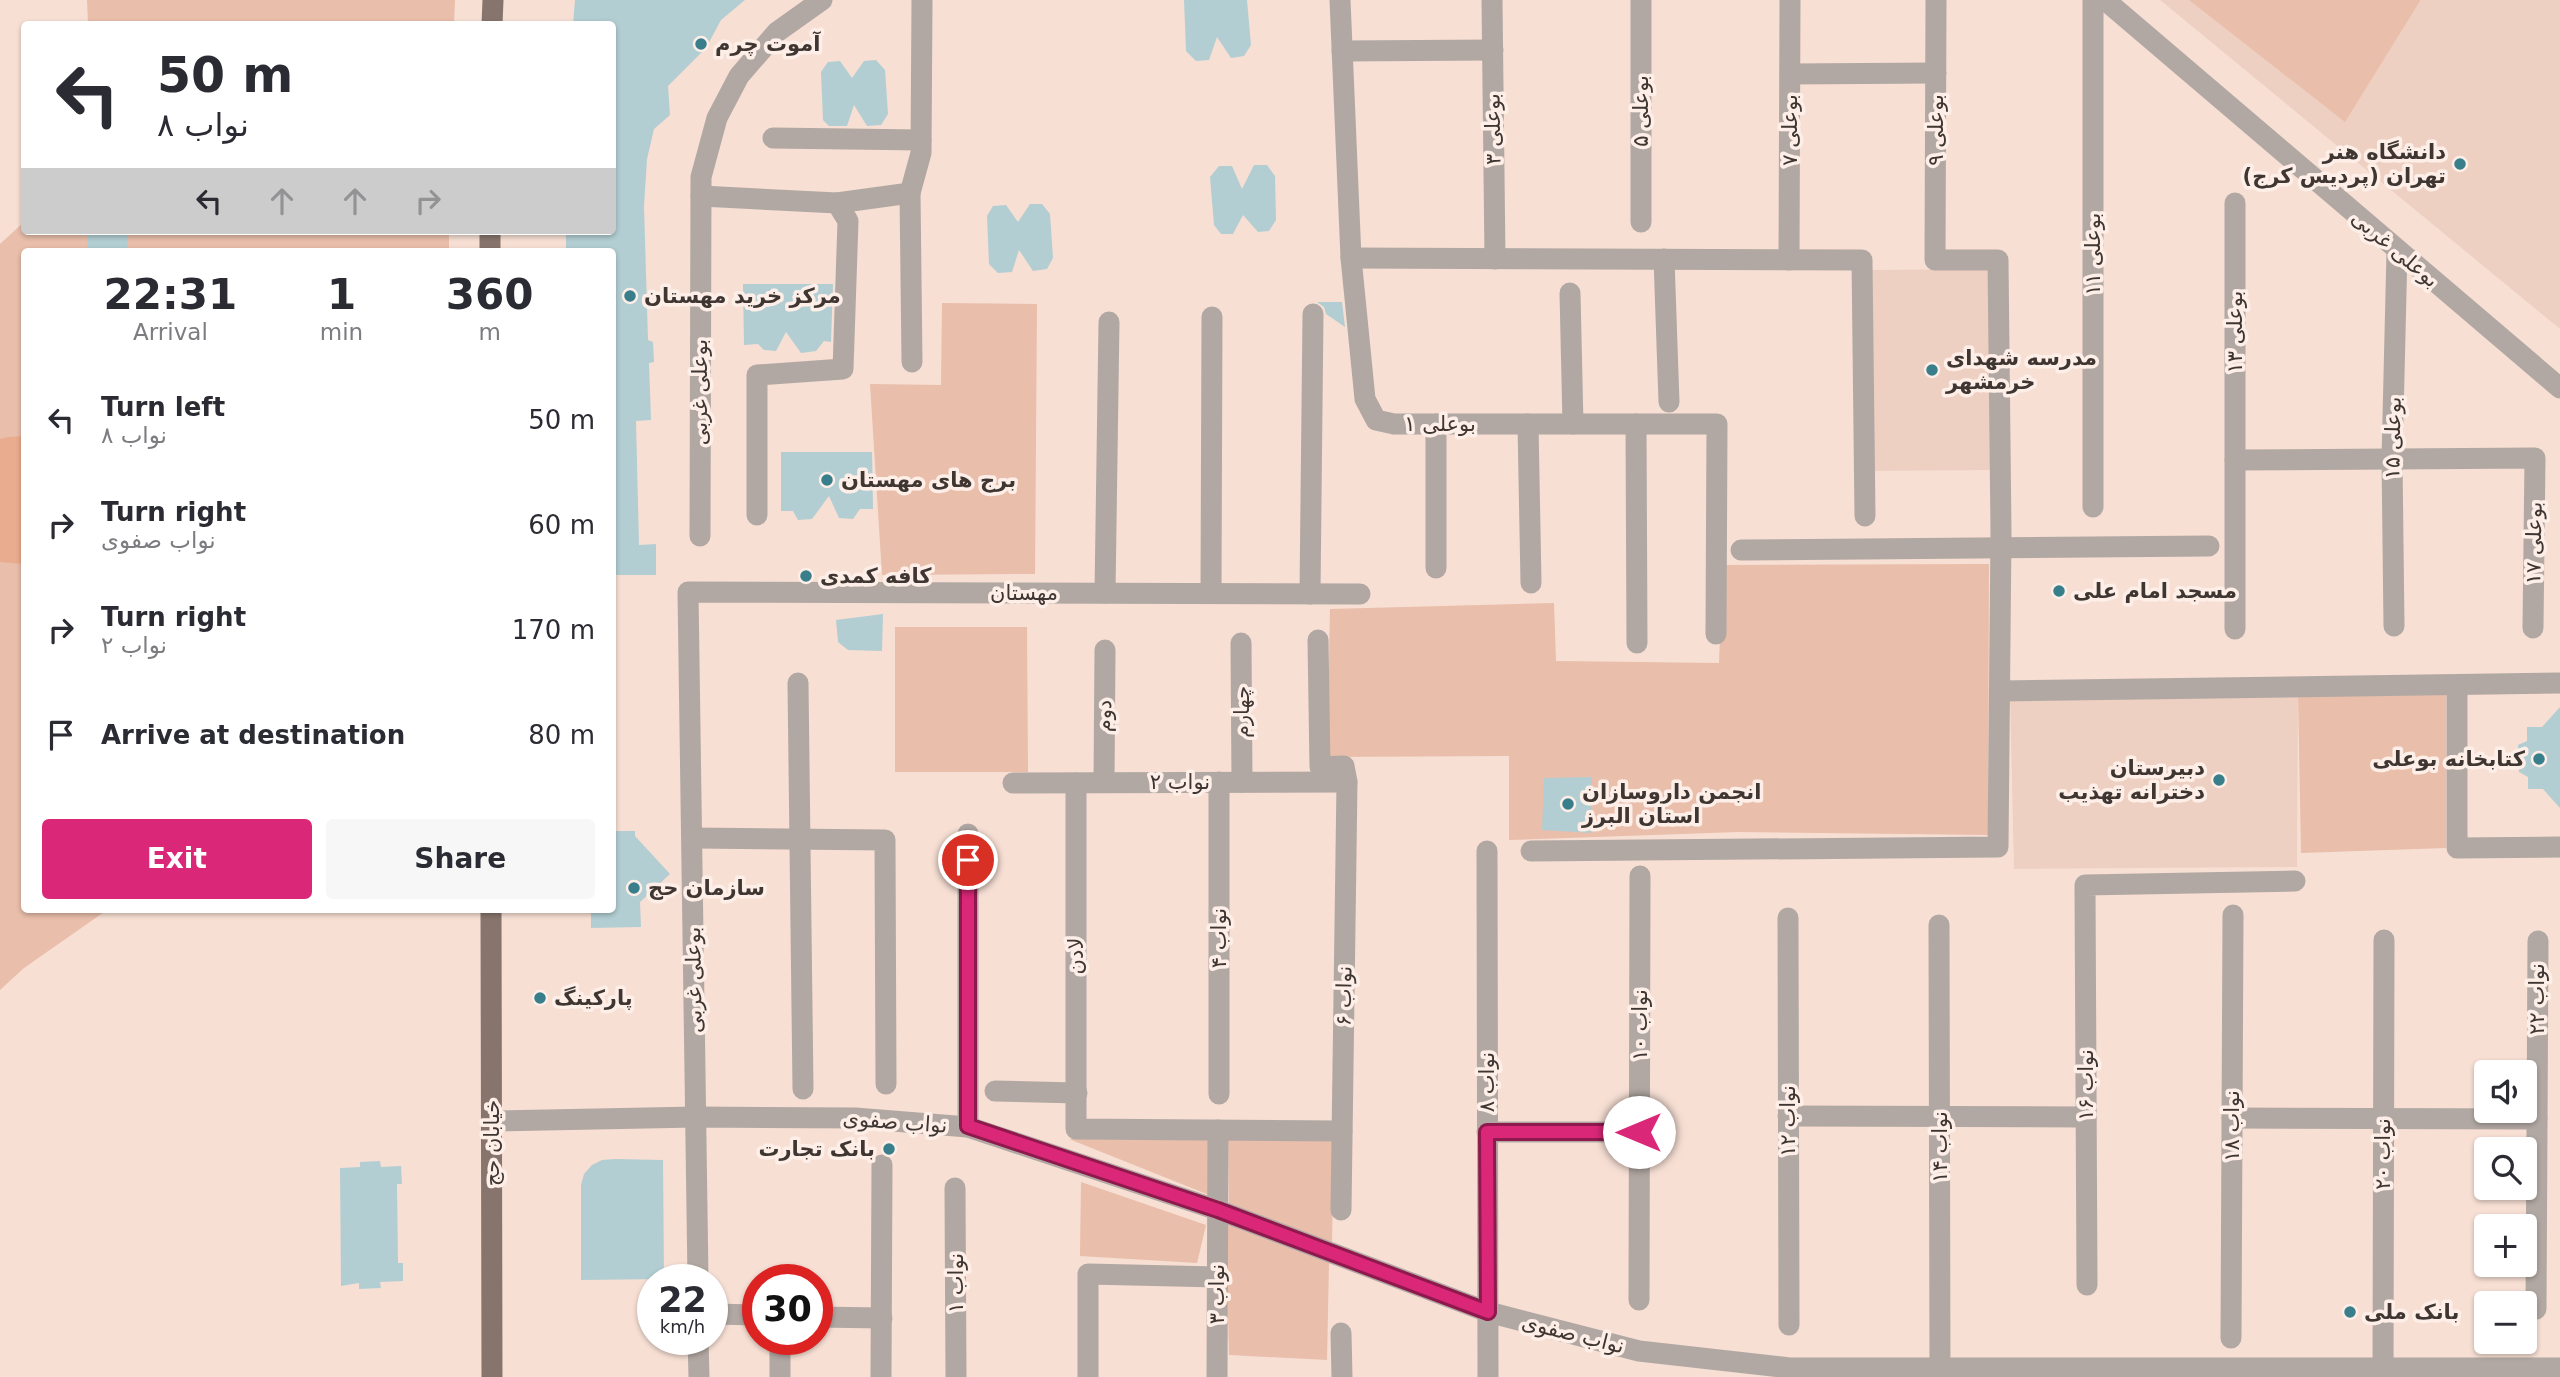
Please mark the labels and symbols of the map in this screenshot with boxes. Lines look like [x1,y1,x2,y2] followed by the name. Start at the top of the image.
[715,31,821,56] place label: آموت چرم
[693,36,709,52] marker: آموت چرم
[1629,75,1653,147] street label: بوعلی ۵
[1480,93,1506,165] street label: بوعلی ۳
[1778,94,1802,166] street label: بوعلی ۷
[1924,94,1948,166] street label: بوعلی ۹
[2243,139,2446,189] place label: دانشگاه هنر تهران (پردیس کرج)
[2452,156,2468,172] marker: دانشگاه هنر تهران (پردیس کرج)
[2347,206,2443,292] street label: بوعلی غربی
[2081,213,2105,295] street label: بوعلی ۱۱
[644,284,841,308] place label: مرکز خرید مهستان
[622,288,638,304] marker: مرکز خرید مهستان
[2223,291,2247,373] street label: بوعلی ۱۳
[688,339,712,445] street label: بوعلی غربی
[1945,346,2097,394] place label: مدرسه شهدای خرمشهر
[1924,362,1940,378] marker: مدرسه شهدای خرمشهر
[2380,396,2406,480] street label: بوعلی ۱۵
[1404,412,1476,436] street label: بوعلی ۱
[841,468,1016,493] place label: برج های مهستان
[819,472,835,488] marker: برج های مهستان
[2521,501,2547,585] street label: بوعلی ۱۷
[820,564,932,588] place label: کافه کمدی
[798,568,814,584] marker: کافه کمدی
[2073,579,2237,603] place label: مسجد امام علی
[990,581,1058,605] street label: مهستان
[2051,583,2067,599] marker: مسجد امام علی
[1230,686,1254,738] street label: چهارم
[1092,700,1116,732] street label: دوم
[2372,747,2526,771] place label: کتابخانه بوعلی
[2531,751,2547,767] marker: کتابخانه بوعلی
[2058,756,2205,804] place label: دبیرستان دخترانه تهذیب
[1150,770,1210,794] street label: نواب ۲
[2211,772,2227,788] marker: دبیرستان دخترانه تهذیب
[1581,780,1761,828] place label: انجمن داروسازان استان البرز
[1560,796,1576,812] marker: انجمن داروسازان استان البرز
[938,830,998,890] pin
[648,876,765,900] place label: سازمان حج
[626,880,642,896] marker: سازمان حج
[1207,908,1231,968] street label: نواب ۴
[681,927,707,1033] street label: بوعلی غربی
[1064,938,1088,974] street label: لادن
[2525,963,2549,1035] street label: نواب ۲۲
[1331,966,1357,1026] street label: نواب ۶
[554,985,633,1010] place label: پارکینگ
[1628,989,1652,1061] street label: نواب ۱۰
[532,990,548,1006] marker: پارکینگ
[2074,1049,2098,1121] street label: نواب ۱۶
[1475,1052,1499,1112] street label: نواب ۸
[1776,1085,1800,1157] street label: نواب ۱۲
[2220,1090,2244,1162] street label: نواب ۱۸
[1602,1095,1676,1169] position arrow
[480,1100,504,1186] street label: خیابان حج
[842,1106,948,1138] street label: نواب صفوی
[1928,1111,1952,1183] street label: نواب ۱۴
[2371,1118,2395,1190] street label: نواب ۲۰
[758,1137,875,1161] place label: بانک تجارت
[881,1141,897,1157] marker: بانک تجارت
[944,1253,968,1313] street label: نواب ۱
[742,1264,833,1355] speed limit sign: 30
[1205,1264,1229,1324] street label: نواب ۳
[2364,1300,2459,1324] place label: بانک ملی
[2342,1304,2358,1320] marker: بانک ملی
[1519,1310,1627,1358] street label: نواب صفوی

